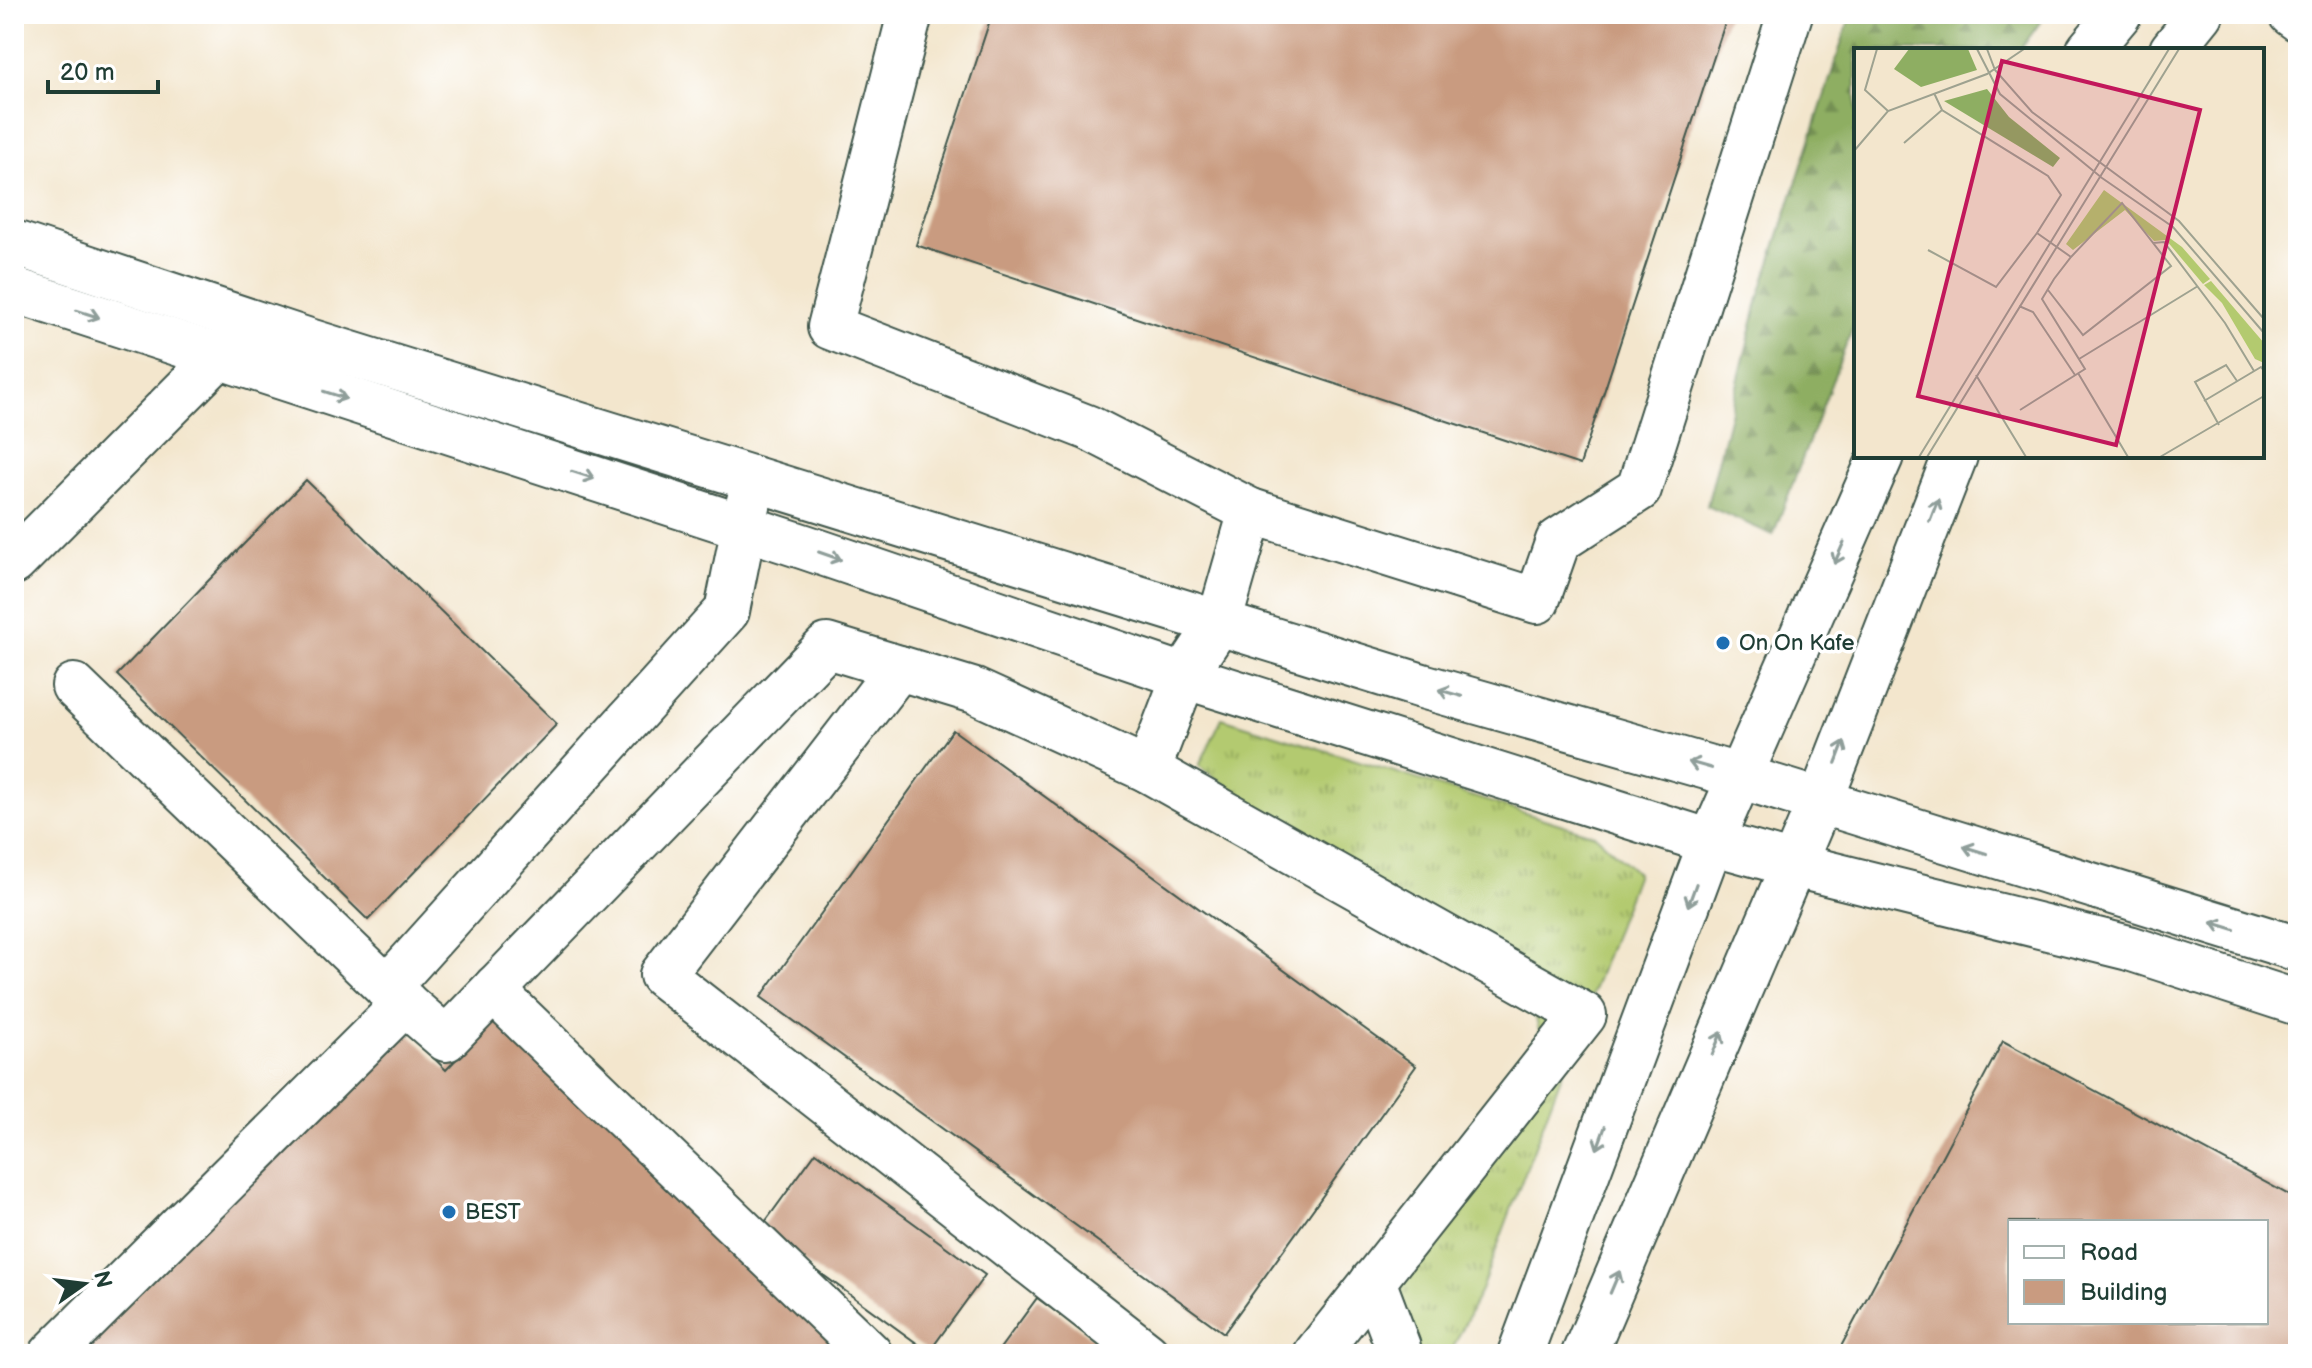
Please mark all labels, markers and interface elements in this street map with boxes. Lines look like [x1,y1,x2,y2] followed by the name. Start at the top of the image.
[48,44,158,94] scale bar
[1854,48,2264,458] inset map
[60,58,115,87] text: 20 m
[76,308,101,323] one-way arrow
[323,388,348,403] one-way arrow
[569,468,595,483] one-way arrow
[1928,498,1943,523] one-way arrow
[1831,541,1846,565] one-way arrow
[817,549,842,564] one-way arrow
[1739,630,1855,657] place label: On On Kafe
[1714,634,1732,652] marker: On On Kafe
[1437,685,1463,700] one-way arrow
[1834,740,1848,765] one-way arrow
[1687,757,1713,772] one-way arrow
[1963,842,1988,856] one-way arrow
[1684,882,1698,907] one-way arrow
[2211,918,2237,933] one-way arrow
[1711,1031,1726,1056] one-way arrow
[1593,1125,1607,1150] one-way arrow
[465,1199,521,1226] place label: BEST
[440,1203,458,1221] marker: BEST
[2008,1220,2268,1324] legend
[2080,1238,2138,1267] text: Road
[44,1244,124,1324] north arrow
[87,1268,117,1291] text: N
[1609,1270,1624,1295] one-way arrow
[2080,1278,2167,1307] text: Building

